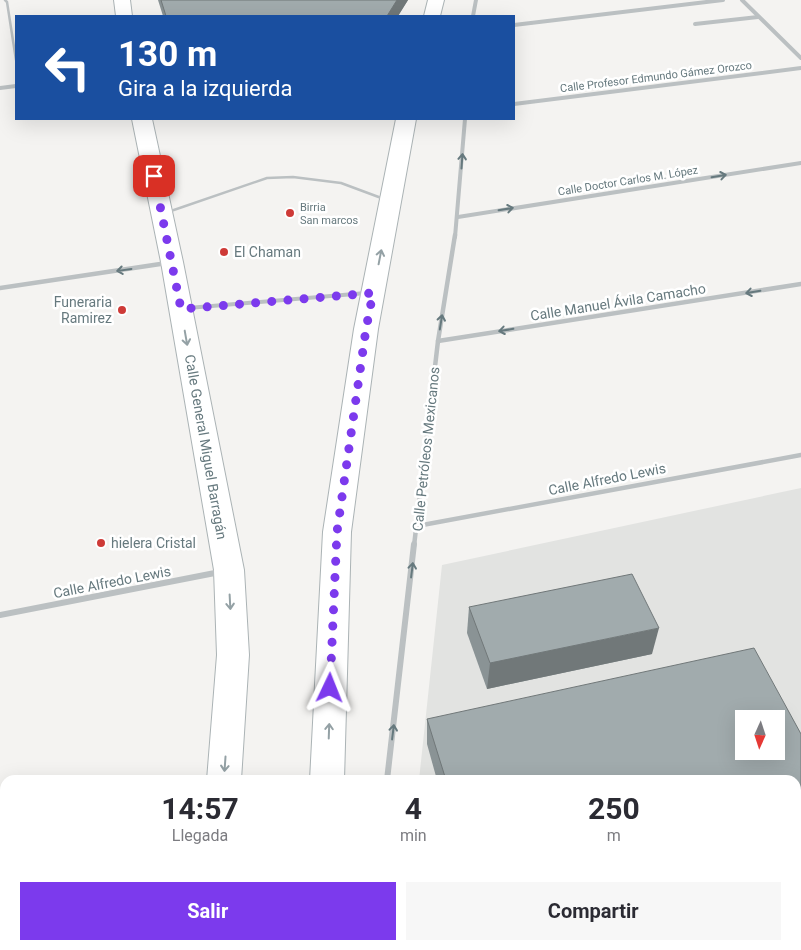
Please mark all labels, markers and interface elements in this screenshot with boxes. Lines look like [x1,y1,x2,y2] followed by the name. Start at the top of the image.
[118,34,217,75] text: 130 m
[35,35,100,100] icon: left
[559,59,753,95] street label: Calle Profesor Edmundo Gámez Orozco
[118,76,292,101] text: Gira a la izquierda
[457,153,466,169] one-way arrow
[133,155,175,197] pin
[140,162,168,190] icon: arrive
[557,163,699,198] street label: Calle Doctor Carlos M. López
[710,171,726,181] one-way arrow
[300,201,359,227] place label: Birria San marcos
[498,204,514,214] one-way arrow
[284,207,296,219] marker: Birria San marcos
[234,244,301,260] place label: El Chaman
[218,246,230,258] marker: El Chaman
[376,250,385,266] one-way arrow
[117,265,133,275] one-way arrow
[529,279,707,324] street label: Calle Manuel Ávila Camacho
[745,287,761,297] one-way arrow
[54,294,112,326] place label: Funeraria Ramirez
[116,304,128,316] marker: Funeraria Ramirez
[437,314,447,330] one-way arrow
[498,326,514,336] one-way arrow
[182,330,192,346] one-way arrow
[182,353,230,541] street label: Calle General Miguel Barragán
[409,366,443,532] street label: Calle Petróleos Mexicanos
[547,460,667,498] street label: Calle Alfredo Lewis
[111,535,196,551] place label: hielera Cristal
[95,537,107,549] marker: hielera Cristal
[52,563,172,601] street label: Calle Alfredo Lewis
[407,563,417,579] one-way arrow
[226,593,235,609] one-way arrow
[303,661,355,713] position arrow
[735,710,785,760] north arrow
[735,710,785,760] map controls
[324,724,334,740] one-way arrow
[388,724,398,740] one-way arrow
[220,755,230,771] one-way arrow
[161,791,239,826] text: 14:57
[405,791,422,826] text: 4
[588,791,640,826] text: 250
[172,826,228,845] text: Llegada
[400,826,427,845] text: min
[607,826,621,845] text: m
[20,882,396,940] button: Salir
[406,882,781,940] button: Compartir

